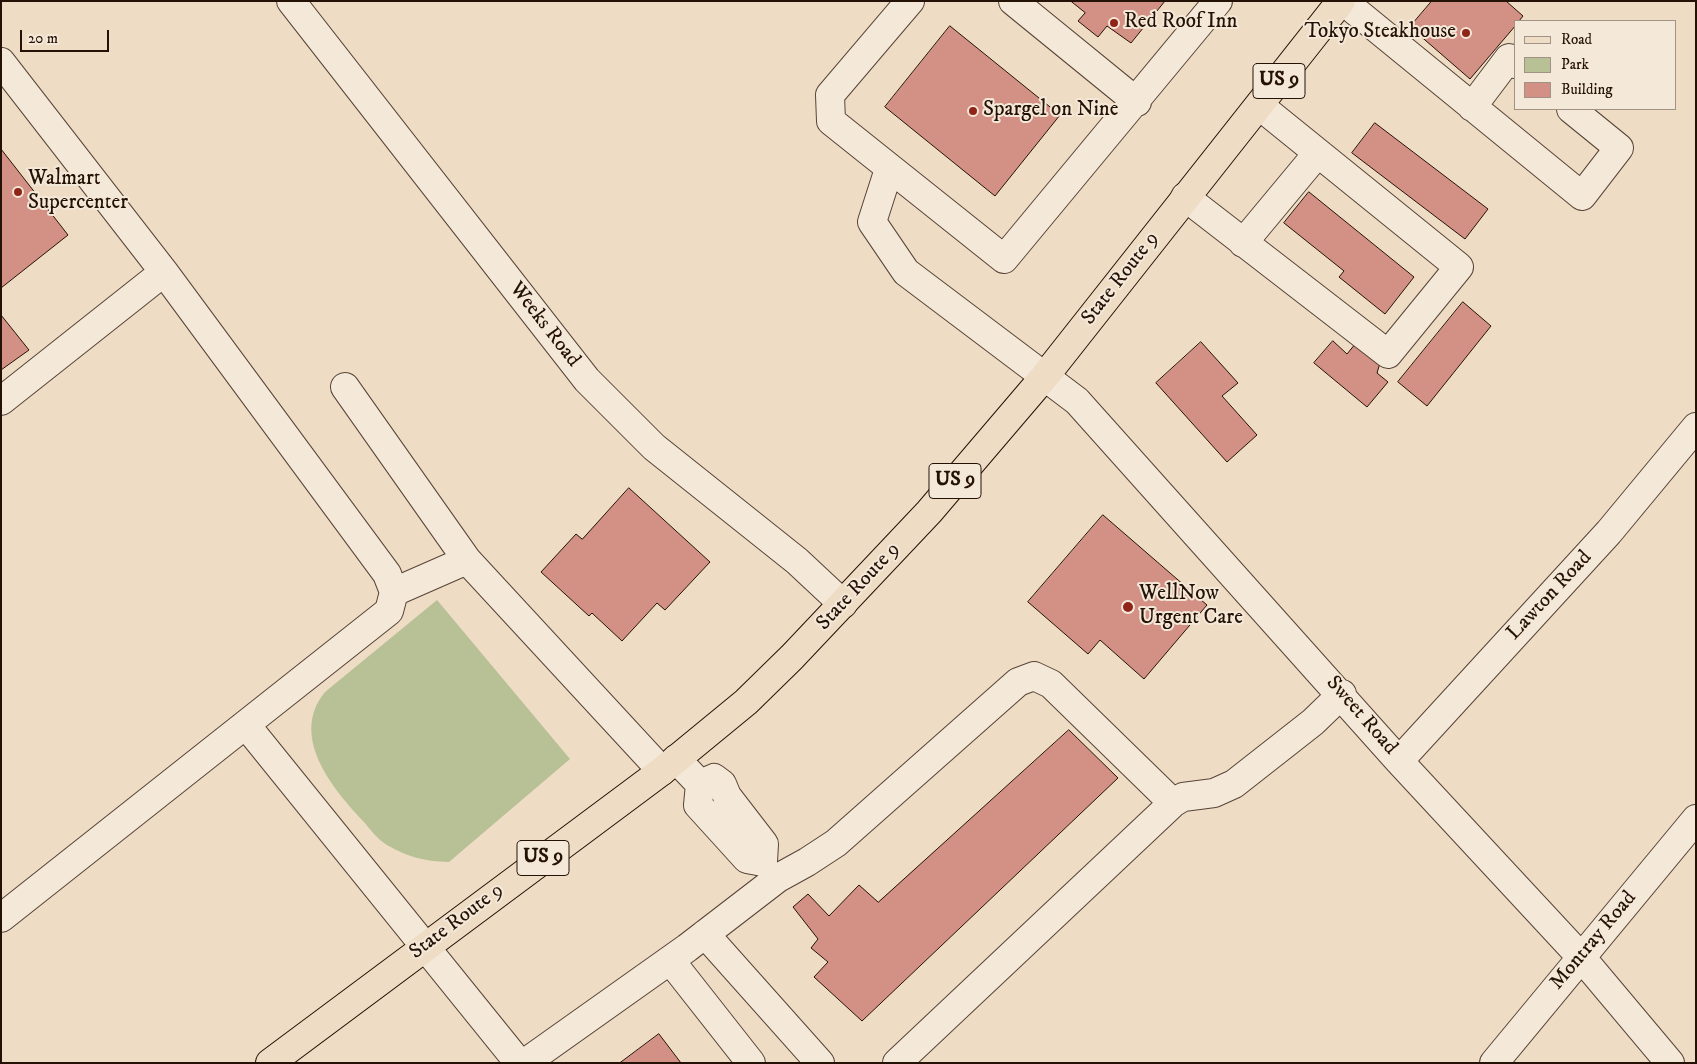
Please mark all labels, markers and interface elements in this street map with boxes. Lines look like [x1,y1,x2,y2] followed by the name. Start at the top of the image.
[1124,10,1238,36] place label: Red Roof Inn
[1108,17,1120,29] marker: Red Roof Inn
[22,20,111,52] scale bar
[1304,20,1456,46] place label: Tokyo Steakhouse
[1514,20,1677,110] legend
[1460,27,1472,39] marker: Tokyo Steakhouse
[28,29,58,48] text: 20 m
[1561,30,1592,49] text: Road
[1561,55,1589,74] text: Park
[1253,64,1305,98] road number: US 9
[1561,80,1613,99] text: Building
[983,98,1118,124] place label: Spargel on Nine
[967,105,979,117] marker: Spargel on Nine
[28,167,128,217] place label: Walmart Supercenter
[12,186,24,198] marker: Walmart Supercenter
[1077,227,1165,331] street label: State Route 9
[503,277,585,373] street label: Weeks Road
[929,464,981,498] road number: US 9
[812,538,906,636] street label: State Route 9
[1502,546,1598,646] street label: Lawton Road
[1139,582,1243,632] place label: WellNow Urgent Care
[1121,600,1135,614] marker: WellNow Urgent Care
[1320,671,1402,761] street label: Sweet Road
[517,840,569,876] road number: US 9
[405,878,509,966] street label: State Route 9
[1545,886,1643,996] street label: Montray Road

